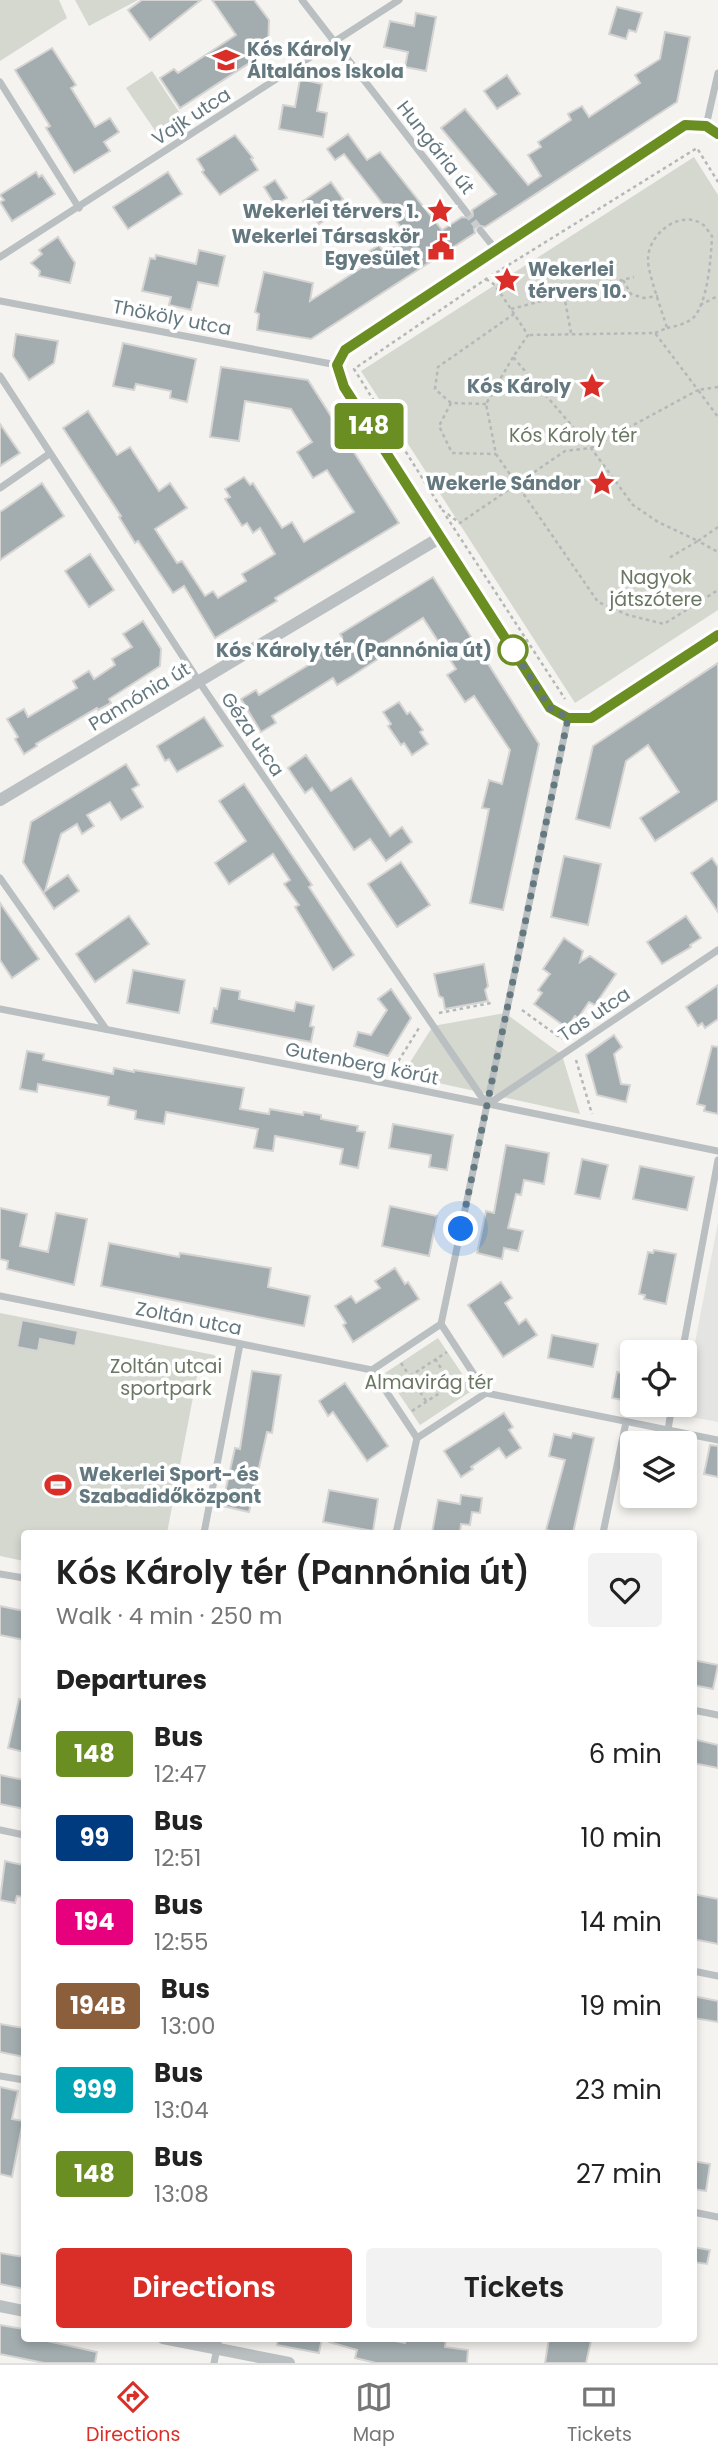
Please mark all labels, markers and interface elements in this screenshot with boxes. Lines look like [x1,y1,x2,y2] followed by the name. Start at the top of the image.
[247,36,404,85] place label: Kós Károly Általános Iskola
[211,45,241,75] school or university icon: Kós Károly Általános Iskola
[147,81,236,152] street label: Vajk utca
[391,95,481,200] street label: Hungária út
[425,196,455,226] place icon: Wekerlei térvers 1.
[242,198,419,225] place label: Wekerlei térvers 1.
[231,223,420,272] place label: Wekerlei Társaskör Egyesület
[426,232,456,262] public building icon: Wekerlei Társaskör Egyesület
[528,256,627,305] place label: Wekerlei térvers 10.
[492,265,522,295] place icon: Wekerlei térvers 10.
[110,293,234,342] street label: Thököly utca
[577,371,607,401] place icon: Kós Károly
[467,373,572,400] place label: Kós Károly
[329,403,409,449] line badge: 148
[349,409,389,442] text: 148
[509,422,637,449] park label: Kós Károly tér
[587,468,617,498] place icon: Wekerle Sándor
[426,470,581,497] place label: Wekerle Sándor
[609,564,702,613] park label: Nagyok játszótere
[498,635,528,665] marker: Kós Károly tér (Pannónia út)
[216,637,492,664] place label: Kós Károly tér (Pannónia út)
[83,655,195,737] street label: Pannónia út
[214,687,291,782] street label: Géza utca
[553,980,636,1048] street label: Tas utca
[283,1035,441,1092] street label: Gutenberg körút
[443,1211,478,1246] your location
[134,1295,244,1342] street label: Zoltán utca
[620,1340,697,1508] map controls
[620,1340,697,1417] button: locate
[110,1353,222,1402] park label: Zoltán utcai sportpark
[365,1369,493,1396] park label: Almavirág tér
[620,1431,697,1508] button: layers
[79,1461,261,1510] place label: Wekerlei Sport- és Szabadidőközpont
[43,1470,73,1500] sports icon: Wekerlei Sport- és Szabadidőközpont
[56,1549,530,1596] text: Kós Károly tér (Pannónia út)
[588,1553,662,1627] button: heart
[56,1600,282,1632] text: Walk · 4 min · 250 m
[56,1662,207,1698] text: Departures
[154,1719,203,1755] text: Bus
[589,1736,662,1772] text: 6 min
[74,1737,115,1770] text: 148
[154,1758,207,1790] text: 12:47
[154,1803,203,1839] text: Bus
[581,1820,662,1856] text: 10 min
[80,1821,109,1854] text: 99
[154,1842,201,1874] text: 12:51
[154,1887,203,1923] text: Bus
[581,1904,662,1940] text: 14 min
[74,1905,115,1938] text: 194
[154,1926,208,1958] text: 12:55
[161,1971,210,2007] text: Bus
[581,1988,662,2024] text: 19 min
[70,1989,126,2022] text: 194B
[161,2010,216,2042] text: 13:00
[154,2055,203,2091] text: Bus
[575,2072,662,2108] text: 23 min
[72,2073,117,2106] text: 999
[154,2094,209,2126] text: 13:04
[154,2139,203,2175] text: Bus
[576,2156,662,2192] text: 27 min
[74,2157,115,2190] text: 148
[154,2178,209,2210] text: 13:08
[56,2248,352,2328] button: Directions
[366,2248,662,2328] button: Tickets
[86,2378,180,2449] tab: Directions
[353,2378,395,2449] tab: Map
[567,2378,632,2449] tab: Tickets

